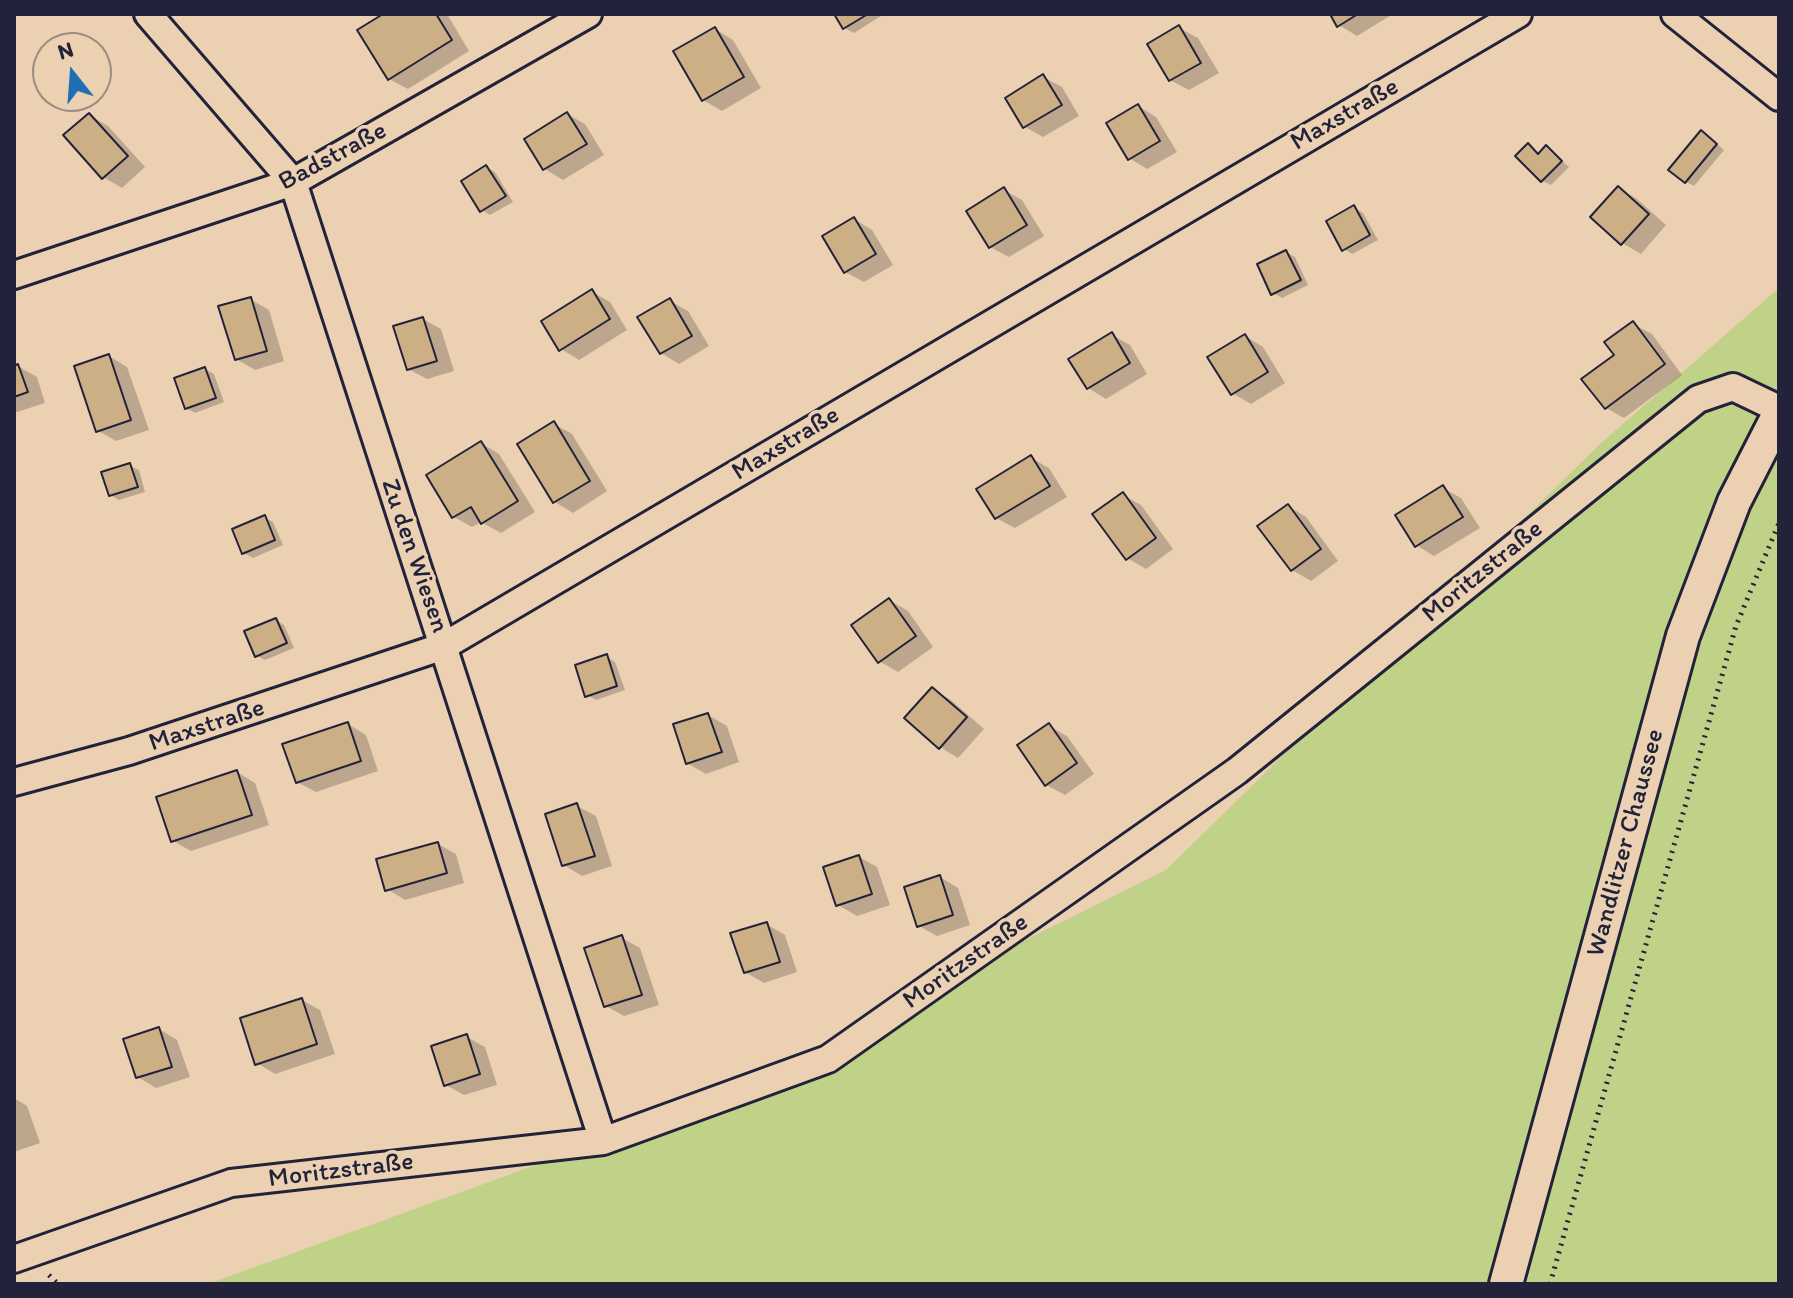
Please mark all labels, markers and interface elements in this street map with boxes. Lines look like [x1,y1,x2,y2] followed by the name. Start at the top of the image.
[32,32,112,112] north arrow
[54,35,76,66] text: N
[1285,72,1405,158] street label: Maxstraße
[274,116,392,198] street label: Badstraße
[727,400,845,488] street label: Maxstraße
[373,475,455,637] street label: Zu den Wiesen
[1416,514,1550,630] street label: Moritzstraße
[145,693,269,759] street label: Maxstraße
[1581,726,1671,960] street label: Wandlitzer Chaussee
[897,907,1035,1017] street label: Moritzstraße
[267,1147,415,1195] street label: Moritzstraße

